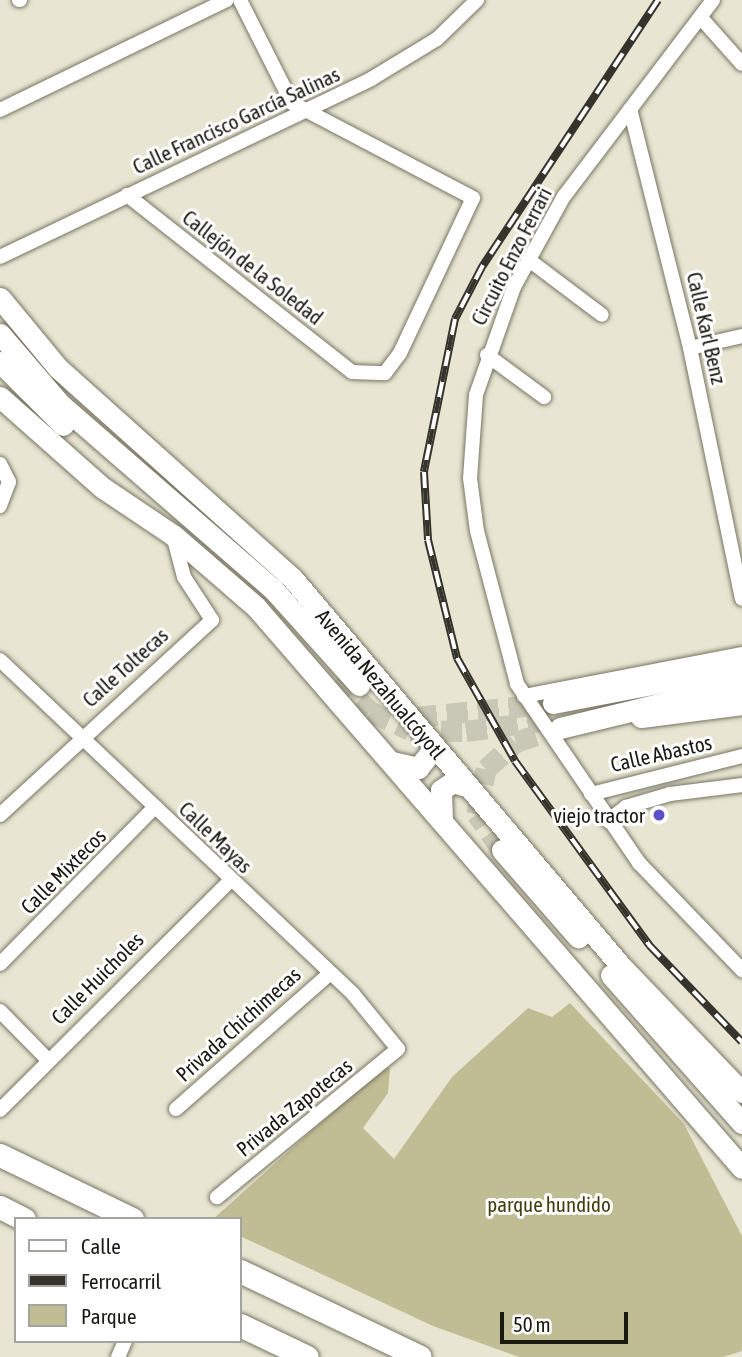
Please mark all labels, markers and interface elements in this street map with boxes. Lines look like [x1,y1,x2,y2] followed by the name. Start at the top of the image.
[128,61,344,179] street label: Calle Francisco García Salinas
[465,183,557,329] street label: Circuito Enzo Ferrari
[178,204,328,330] street label: Callejón de la Soledad
[682,270,732,386] street label: Calle Karl Benz
[311,604,451,764] street label: Avenida Nezahualcóyotl
[77,622,173,712] street label: Calle Toltecas
[608,729,714,777] street label: Calle Abastos
[174,796,258,878] street label: Calle Mayas
[553,802,645,828] place label: viejo tractor
[651,807,667,823] marker: viejo tractor
[15,823,111,919] street label: Calle Mixtecos
[46,927,148,1029] street label: Calle Huicholes
[171,961,305,1087] street label: Privada Chichimecas
[231,1053,357,1161] street label: Privada Zapotecas
[487,1191,611,1217] park label: parque hundido
[14,1217,242,1343] legend
[81,1234,121,1258] text: Calle
[81,1269,161,1293] text: Ferrocarril
[504,1298,632,1342] scale bar
[81,1304,136,1328] text: Parque
[513,1312,551,1336] text: 50 m

